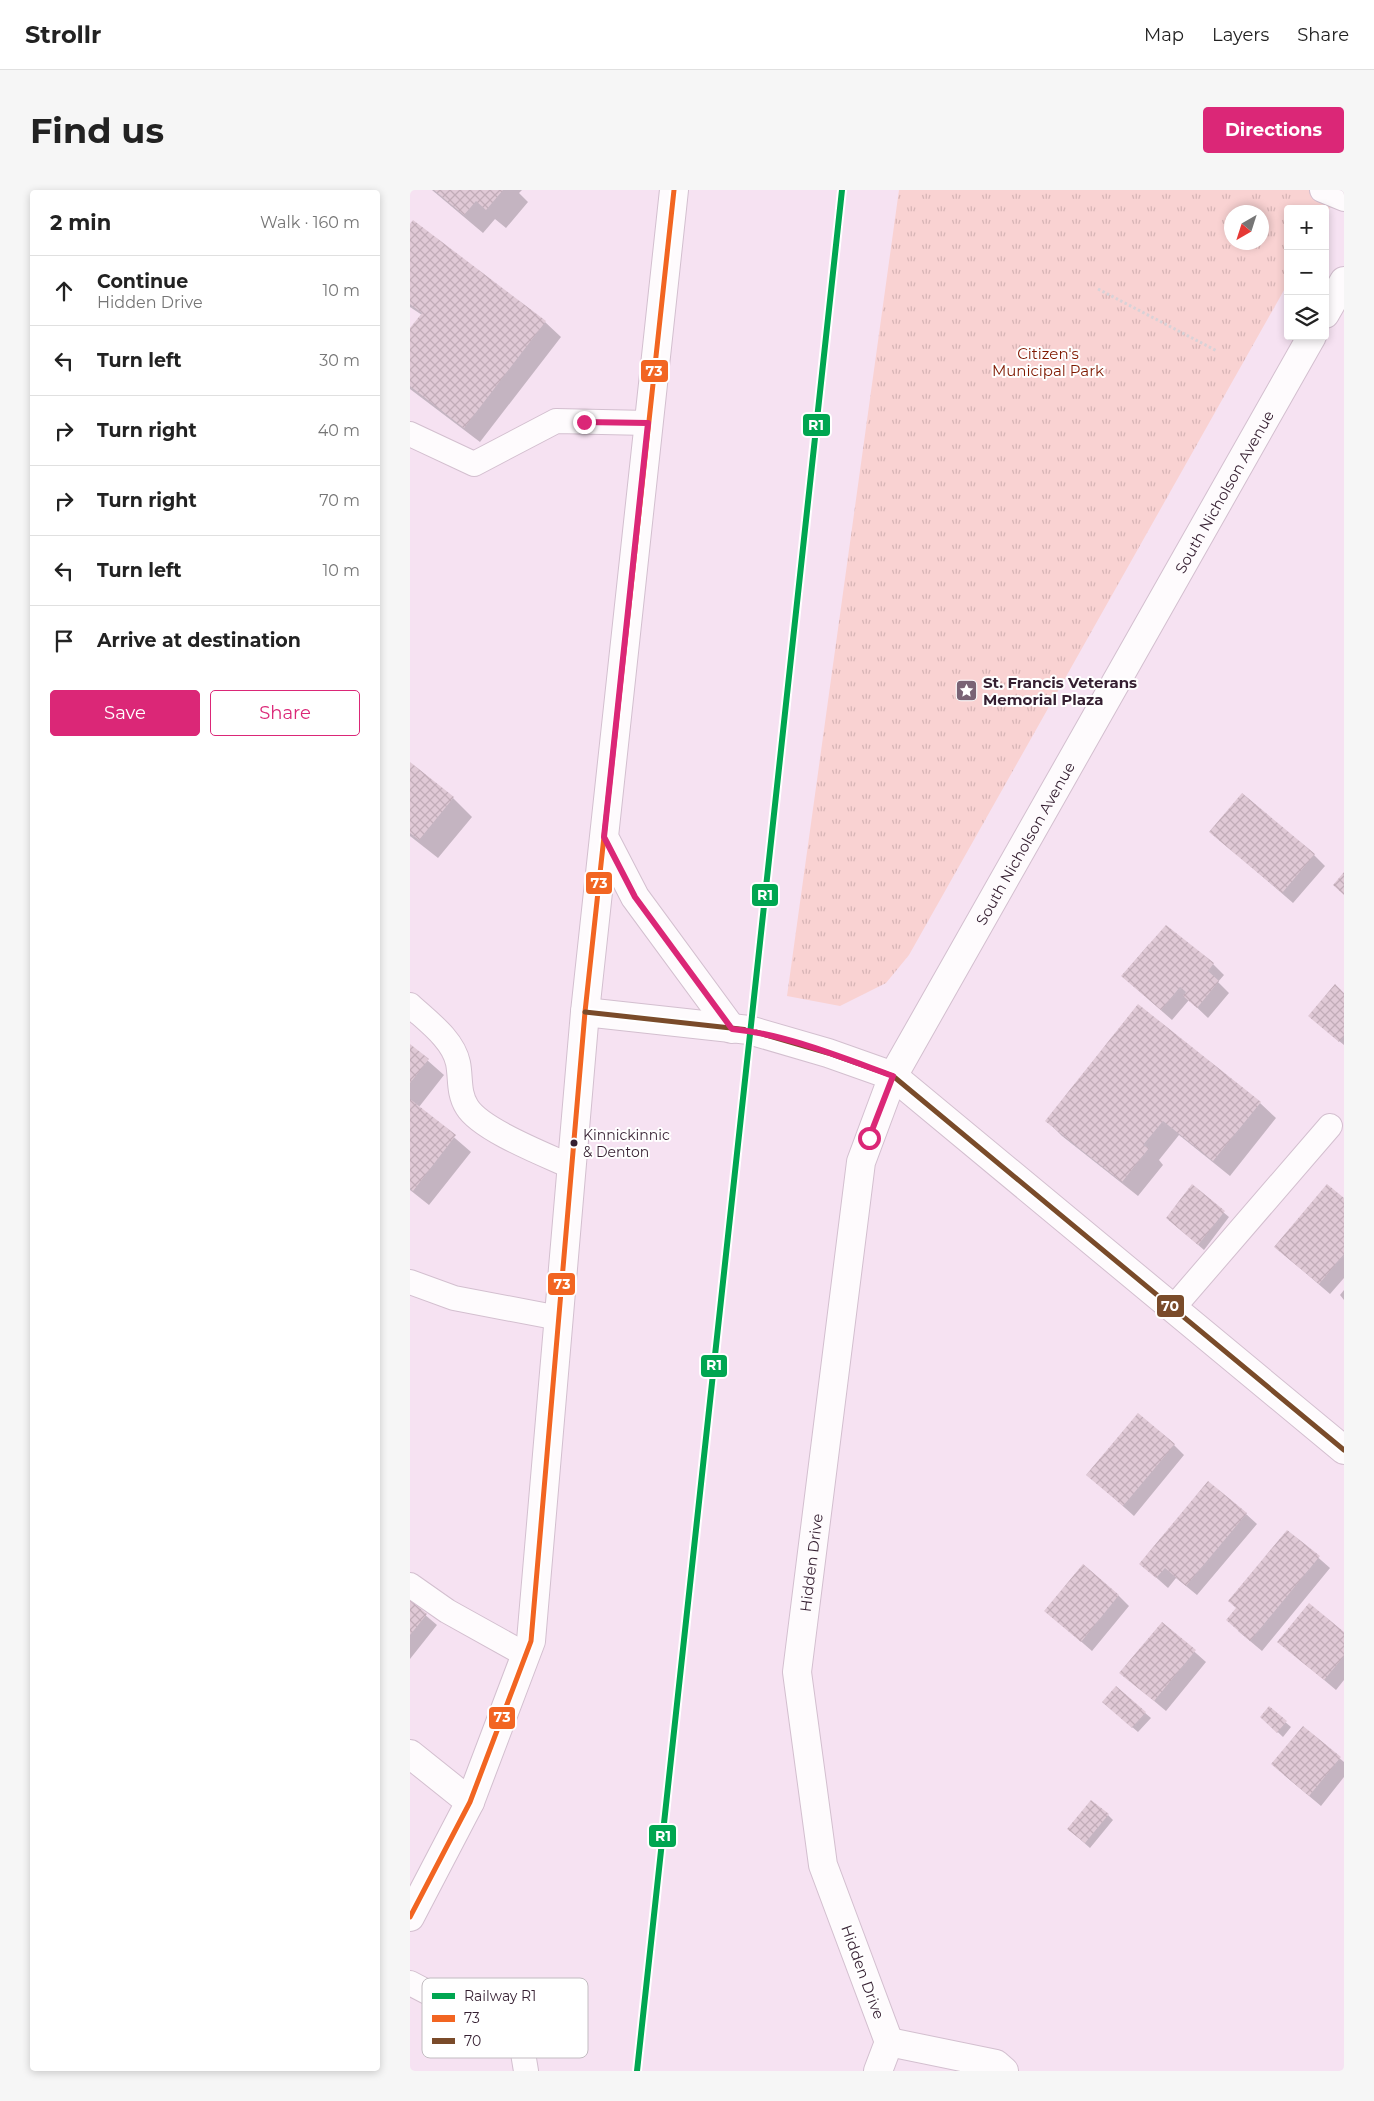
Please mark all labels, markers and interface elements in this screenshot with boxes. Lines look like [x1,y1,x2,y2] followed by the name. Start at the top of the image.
[25,20,101,49] text: Strollr
[1144,24,1184,46] text: Map
[1212,24,1269,46] text: Layers
[1297,24,1349,46] text: Share
[1203,107,1344,153] button: Directions
[30,109,164,152] text: Find us
[1224,205,1269,250] north arrow
[1284,205,1329,340] map controls
[1284,205,1329,250] button: +
[50,210,111,235] text: 2 min
[260,213,360,232] text: Walk · 160 m
[1284,250,1329,295] button: −
[97,270,188,293] text: Continue
[50,277,78,305] icon: ahead
[322,281,360,300] text: 10 m
[97,293,203,312] text: Hidden Drive
[1284,295,1329,340] button: layers
[992,344,1104,380] park label: Citizen's Municipal Park
[50,347,78,375] icon: left
[97,349,182,372] text: Turn left
[319,351,360,370] text: 30 m
[640,359,669,383] line badge: 73
[646,362,662,380] text: 73
[1170,407,1278,577] street label: South Nicholson Avenue
[573,411,596,434] route end
[802,413,831,437] line badge: R1
[808,416,824,434] text: R1
[50,417,78,445] icon: right
[97,419,197,442] text: Turn right
[318,421,360,440] text: 40 m
[50,487,78,515] icon: right
[97,489,197,512] text: Turn right
[319,491,360,510] text: 70 m
[50,557,78,585] icon: left
[97,559,182,582] text: Turn left
[322,561,360,580] text: 10 m
[50,627,78,655] icon: arrive
[97,629,301,652] text: Arrive at destination
[983,673,1137,709] place label: St. Francis Veterans Memorial Plaza
[955,679,979,703] place icon: St. Francis Veterans Memorial Plaza
[50,690,200,736] button: Save
[210,690,360,736] button: Share
[971,758,1079,928] street label: South Nicholson Avenue
[585,871,613,895] line badge: 73
[591,874,607,892] text: 73
[751,883,779,907] line badge: R1
[757,886,773,904] text: R1
[583,1126,670,1161] place label: Kinnickinnic & Denton
[858,1127,881,1150] route start
[569,1138,579,1148] marker: Kinnickinnic & Denton
[547,1272,576,1296] line badge: 73
[554,1275,570,1293] text: 73
[1156,1294,1185,1318] line badge: 70
[1161,1297,1179,1315] text: 70
[700,1354,728,1378] line badge: R1
[706,1356,722,1374] text: R1
[795,1512,826,1613] street label: Hidden Drive
[488,1706,516,1730] line badge: 73
[494,1708,510,1726] text: 73
[648,1824,677,1848] line badge: R1
[655,1827,671,1845] text: R1
[837,1922,889,2022] street label: Hidden Drive
[422,1978,588,2058] legend
[464,1987,536,2005] text: Railway R1
[464,2009,480,2027] text: 73
[464,2032,481,2050] text: 70

